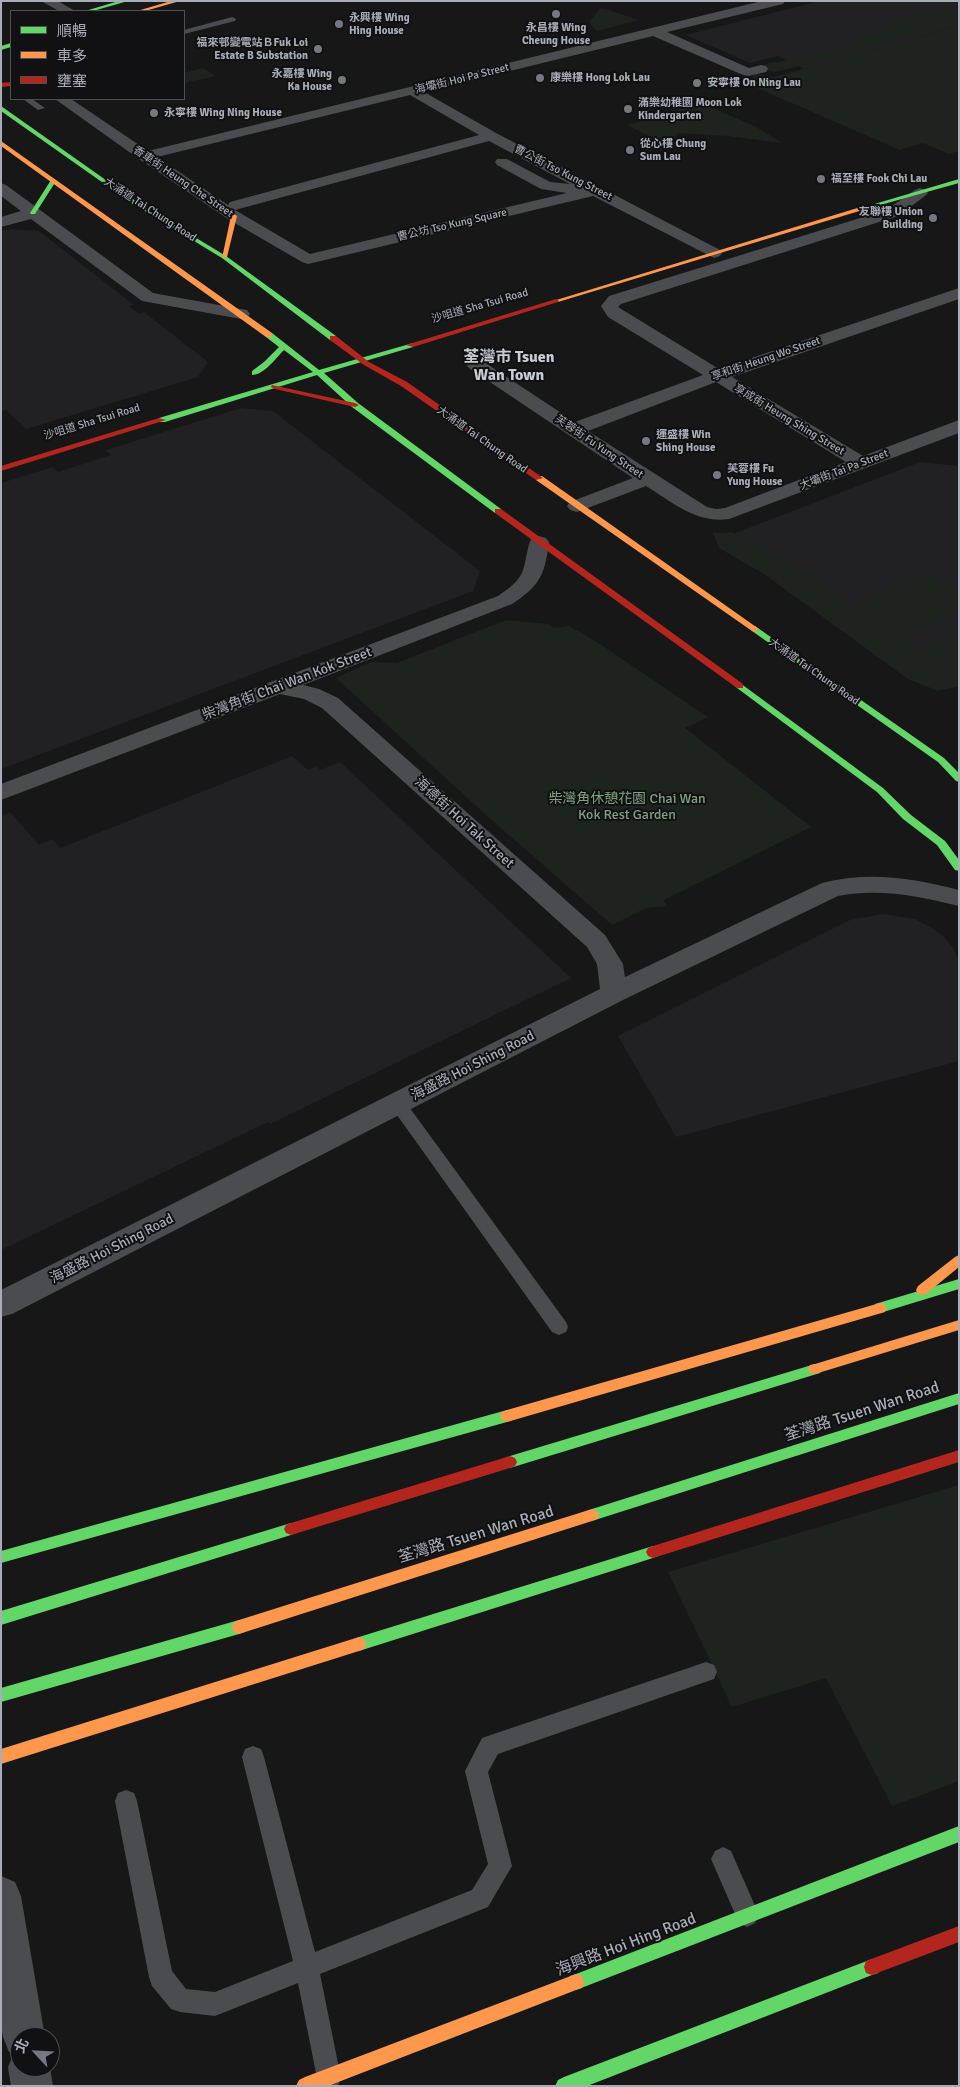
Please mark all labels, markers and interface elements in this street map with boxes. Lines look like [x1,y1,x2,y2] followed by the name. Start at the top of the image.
[550,8,562,20] marker: 永昌樓 Wing Cheung House
[10,10,185,100] legend
[349,11,410,37] place label: 永興樓 Wing Hing House
[333,18,345,30] marker: 永興樓 Wing Hing House
[522,21,590,47] place label: 永昌樓 Wing Cheung House
[57,22,87,40] text: 順暢
[197,36,308,62] place label: 福來邨變電站ＢFuk Loi Estate B Substation
[312,43,324,55] marker: 福來邨變電站ＢFuk Loi Estate B Substation
[57,47,87,65] text: 車多
[414,61,510,97] street label: 海壩街 Hoi Pa Street
[271,67,332,93] place label: 永嘉樓 Wing Ka House
[550,71,650,85] place label: 康樂樓 Hong Lok Lau
[57,72,87,90] text: 壅塞
[534,72,546,84] marker: 康樂樓 Hong Lok Lau
[336,74,348,86] marker: 永嘉樓 Wing Ka House
[707,76,801,90] place label: 安寧樓 On Ning Lau
[691,77,703,89] marker: 安寧樓 On Ning Lau
[638,96,742,122] place label: 滿樂幼稚園 Moon Lok Kindergarten
[622,103,634,115] marker: 滿樂幼稚園 Moon Lok Kindergarten
[164,106,282,120] place label: 永寧樓 Wing Ning House
[148,107,160,119] marker: 永寧樓 Wing Ning House
[640,137,706,163] place label: 從心樓 Chung Sum Lau
[512,143,614,203] street label: 曹公街 Tso Kung Street
[130,144,236,220] street label: 香車街 Heung Che Street
[624,144,636,156] marker: 從心樓 Chung Sum Lau
[831,172,927,186] place label: 福至樓 Fook Chi Lau
[815,173,827,185] marker: 福至樓 Fook Chi Lau
[101,175,199,245] street label: 大涌道 Tai Chung Road
[859,205,923,231] place label: 友聯樓 Union Building
[396,206,508,244] street label: 曹公坊 Tso Kung Square
[927,212,939,224] marker: 友聯樓 Union Building
[430,286,530,326] street label: 沙咀道 Sha Tsui Road
[710,334,822,384] street label: 享和街 Heung Wo Street
[464,348,554,386] district label: 荃灣市 Tsuen Wan Town
[731,382,847,458] street label: 享成街 Heung Shing Street
[42,401,142,443] street label: 沙咀道 Sha Tsui Road
[434,404,530,476] street label: 大涌道 Tai Chung Road
[552,413,646,481] street label: 芙蓉街 Fu Yung Street
[656,428,715,454] place label: 運盛樓 Win Shing House
[640,435,652,447] marker: 運盛樓 Win Shing House
[798,447,890,493] street label: 大壩街 Tai Pa Street
[727,462,783,488] place label: 芙蓉樓 Fu Yung House
[711,469,723,481] marker: 芙蓉樓 Fu Yung House
[766,636,862,708] street label: 大涌道 Tai Chung Road
[200,644,374,724] street label: 柴灣角街 Chai Wan Kok Street
[411,774,517,872] street label: 海德街 Hoi Tak Street
[548,791,706,824] park label: 柴灣角休憩花園 Chai Wan Kok Rest Garden
[409,1028,537,1104] street label: 海盛路 Hoi Shing Road
[48,1211,176,1287] street label: 海盛路 Hoi Shing Road
[782,1378,942,1446] street label: 荃灣路 Tsuen Wan Road
[396,1502,556,1568] street label: 荃灣路 Tsuen Wan Road
[553,1909,699,1981] street label: 海興路 Hoi Hing Road
[10,2027,60,2077] north arrow
[11,2036,33,2056] text: 北

